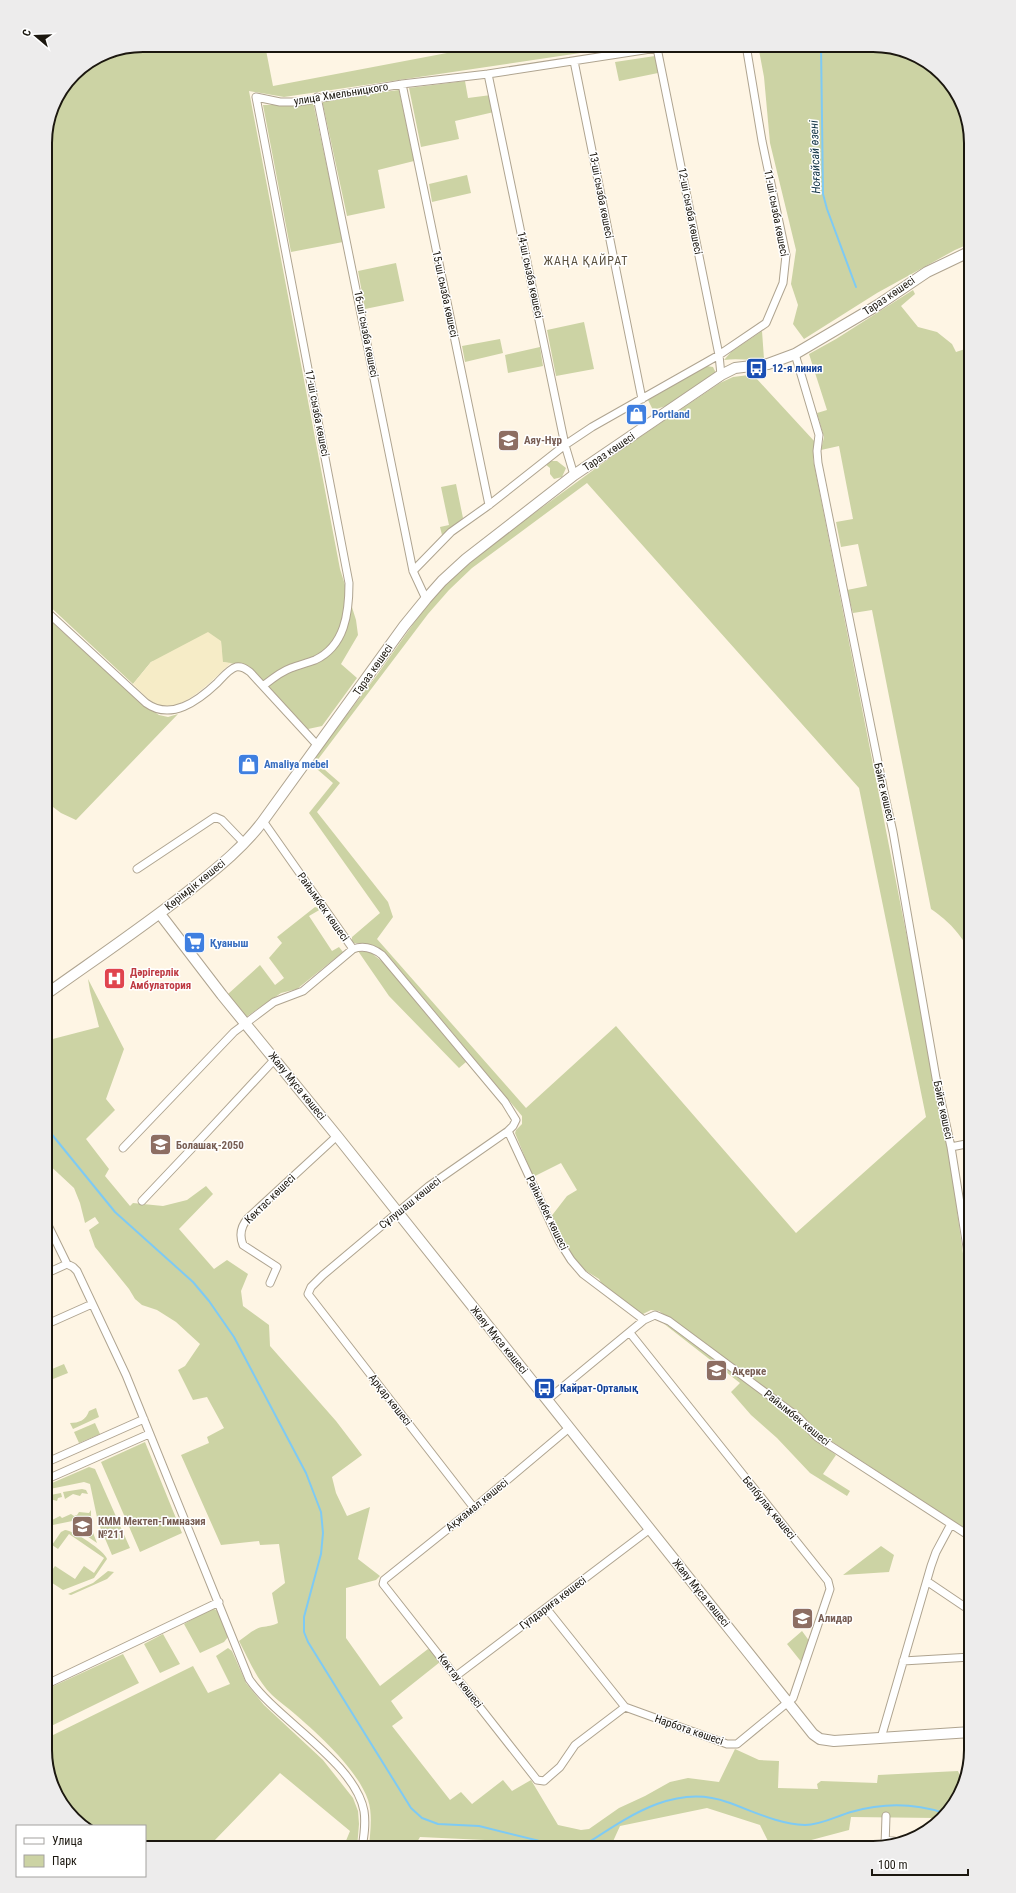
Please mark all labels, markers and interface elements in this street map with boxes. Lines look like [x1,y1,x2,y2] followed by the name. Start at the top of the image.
[16,16,56,56] north arrow
[20,28,34,38] text: С
[293,80,390,108] street label: улица Хмельницкого
[807,120,823,194] water label: Ноғайсай өзені
[586,150,616,240] street label: 13-ші сызба көшесі
[675,166,705,256] street label: 12-ші сызба көшесі
[761,168,791,258] street label: 11-ші сызба көшесі
[514,231,546,319] street label: 14-ші сызба көшесі
[429,250,461,338] street label: 15-ші сызба көшесі
[543,253,629,268] district label: ЖАҢА ҚАЙРАТ
[861,274,917,318] street label: Тараз көшесі
[351,289,381,379] street label: 16-ші сызба көшесі
[744,355,770,381] bus stop icon: 12-я линия
[772,362,822,375] place label: 12-я линия
[302,368,332,458] street label: 17-ші сызба көшесі
[623,401,649,427] shop icon: Portland
[652,408,690,421] place label: Portland
[495,427,521,453] school or university icon: Аяу-Нұр
[581,430,637,474] street label: Тараз көшесі
[524,434,563,447] place label: Аяу-Нұр
[351,642,395,698] street label: Тараз көшесі
[236,751,262,777] shop icon: Amaliya mebel
[264,758,329,771] place label: Amaliya mebel
[871,761,897,823] street label: Бәйге көшесі
[162,857,228,913] street label: Көрімдік көшесі
[294,870,352,944] street label: Райымбек көшесі
[181,930,207,956] supermarket icon: Қуаныш
[210,937,249,950] place label: Қуаныш
[101,965,127,991] hospital icon: Дәрігерлік Амбулатория
[130,966,191,992] place label: Дәрігерлік Амбулатория
[266,1049,328,1123] street label: Жаяу Мұса көшесі
[930,1079,956,1141] street label: Бәйге көшесі
[148,1132,174,1158] school or university icon: Болашақ-2050
[176,1139,244,1152] place label: Болашақ-2050
[242,1172,298,1226] street label: Көктас көшесі
[376,1174,444,1232] street label: Сұлушаш көшесі
[523,1174,571,1252] street label: Райымбек көшесі
[468,1303,530,1377] street label: Жаяу Мұса көшесі
[703,1358,729,1384] school or university icon: Ақерке
[732,1365,766,1378] place label: Ақерке
[366,1372,414,1428] street label: Арқар көшесі
[531,1375,557,1401] bus stop icon: Кайрат-Орталық
[560,1382,639,1395] place label: Кайрат-Орталық
[761,1387,833,1449] street label: Райымбек көшесі
[740,1474,798,1542] street label: Белбұлақ көшесі
[443,1476,511,1534] street label: Ақжамал көшесі
[70,1514,96,1540] school or university icon: КММ Мектеп-Гимназия №211
[98,1515,206,1541] place label: КММ Мектеп-Гимназия №211
[670,1556,732,1630] street label: Жаяу Мұса көшесі
[517,1574,589,1632] street label: Гүлдариға көшесі
[789,1605,815,1631] school or university icon: Алидар
[818,1612,853,1625] place label: Алидар
[435,1651,485,1711] street label: Көктау көшесі
[653,1712,725,1748] street label: Нарбота көшесі
[16,1825,146,1877] legend
[52,1834,83,1848] text: Улица
[872,1851,968,1877] scale bar
[52,1854,77,1868] text: Парк
[878,1858,908,1872] text: 100 m

